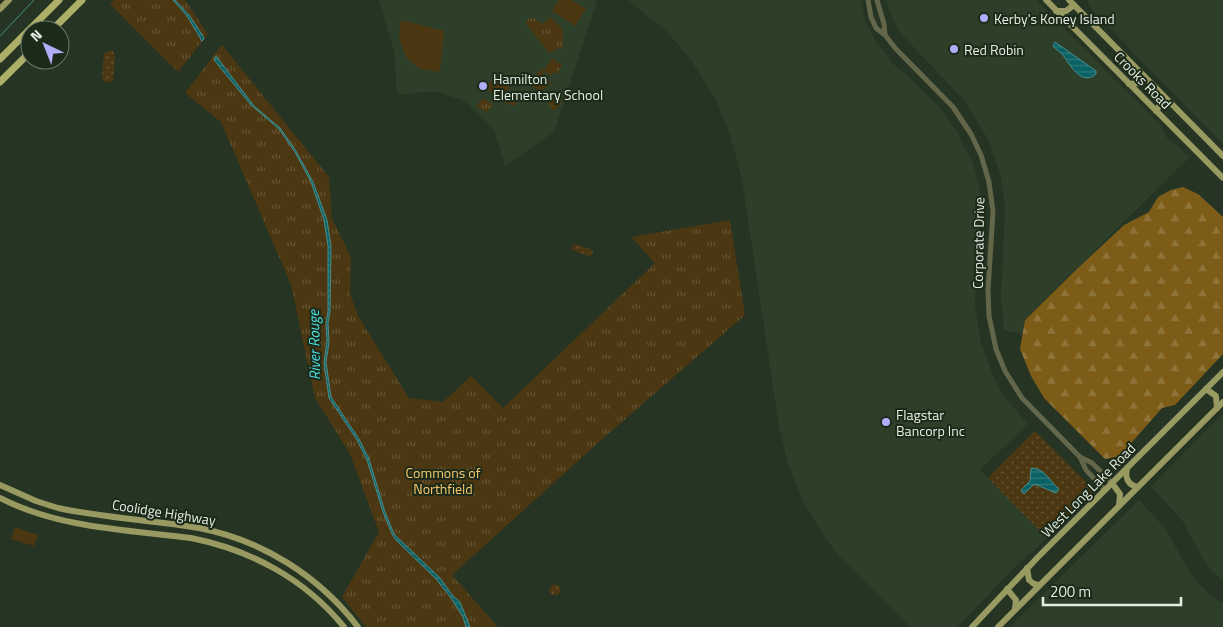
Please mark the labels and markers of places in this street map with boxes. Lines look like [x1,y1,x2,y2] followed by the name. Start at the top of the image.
[994,8,1115,29] place label: Kerby's Koney Island
[978,12,990,24] marker: Kerby's Koney Island
[964,39,1024,60] place label: Red Robin
[948,43,960,55] marker: Red Robin
[493,68,603,105] place label: Hamilton Elementary School
[477,80,489,92] marker: Hamilton Elementary School
[896,404,965,441] place label: Flagstar Bancorp Inc
[880,416,892,428] marker: Flagstar Bancorp Inc

